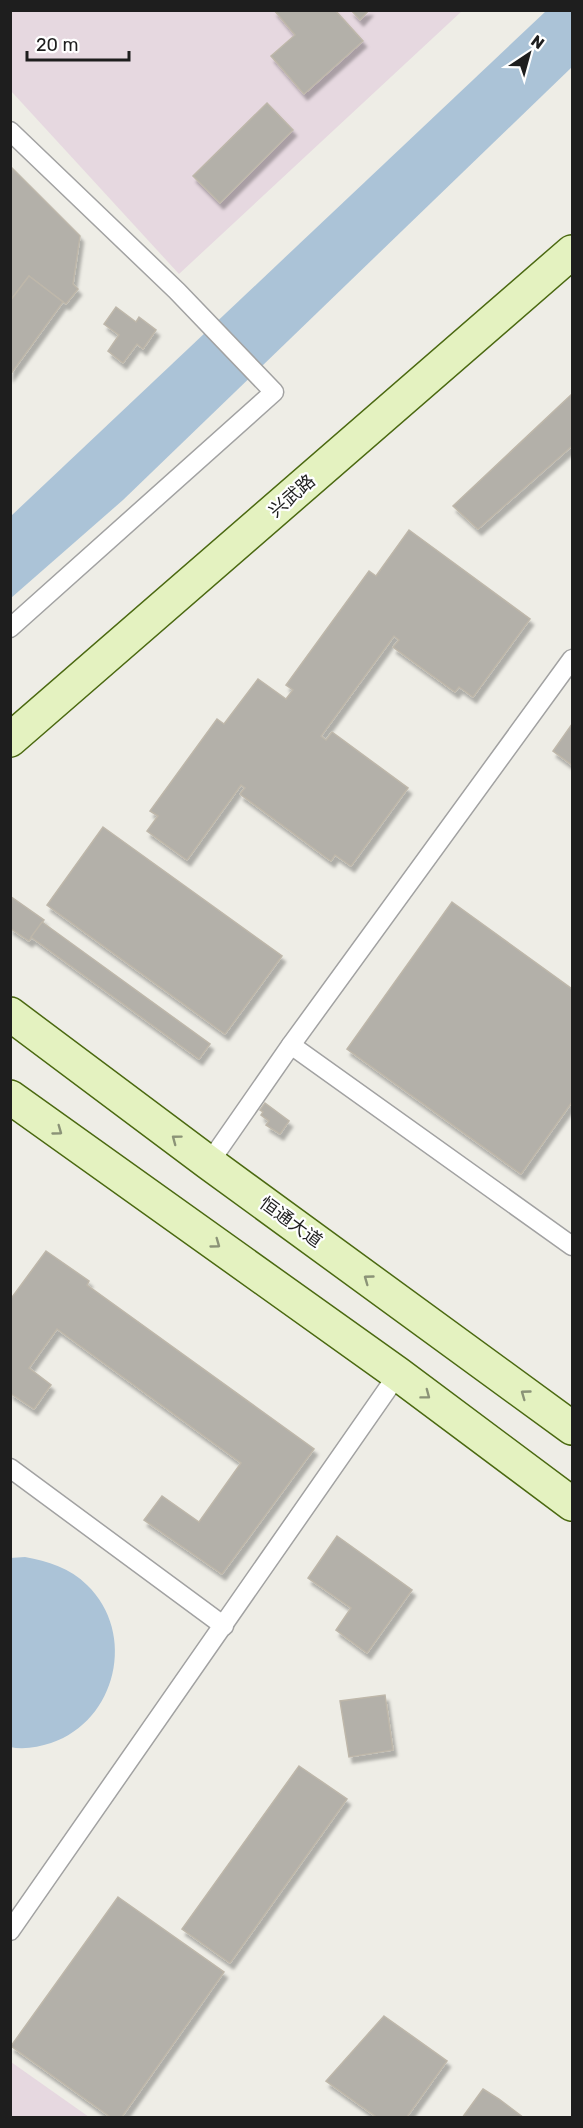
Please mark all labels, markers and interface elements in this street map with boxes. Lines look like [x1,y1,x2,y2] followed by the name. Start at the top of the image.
[27,24,129,62] scale bar
[499,24,559,84] north arrow
[527,31,548,53] text: N
[36,34,78,56] text: 20 m
[264,470,320,522] street label: 兴武路
[51,1124,62,1135] one-way arrow
[172,1135,183,1146] one-way arrow
[255,1192,327,1252] street label: 恒通大道
[210,1237,221,1248] one-way arrow
[363,1275,374,1286] one-way arrow
[419,1388,430,1399] one-way arrow
[521,1390,532,1401] one-way arrow

